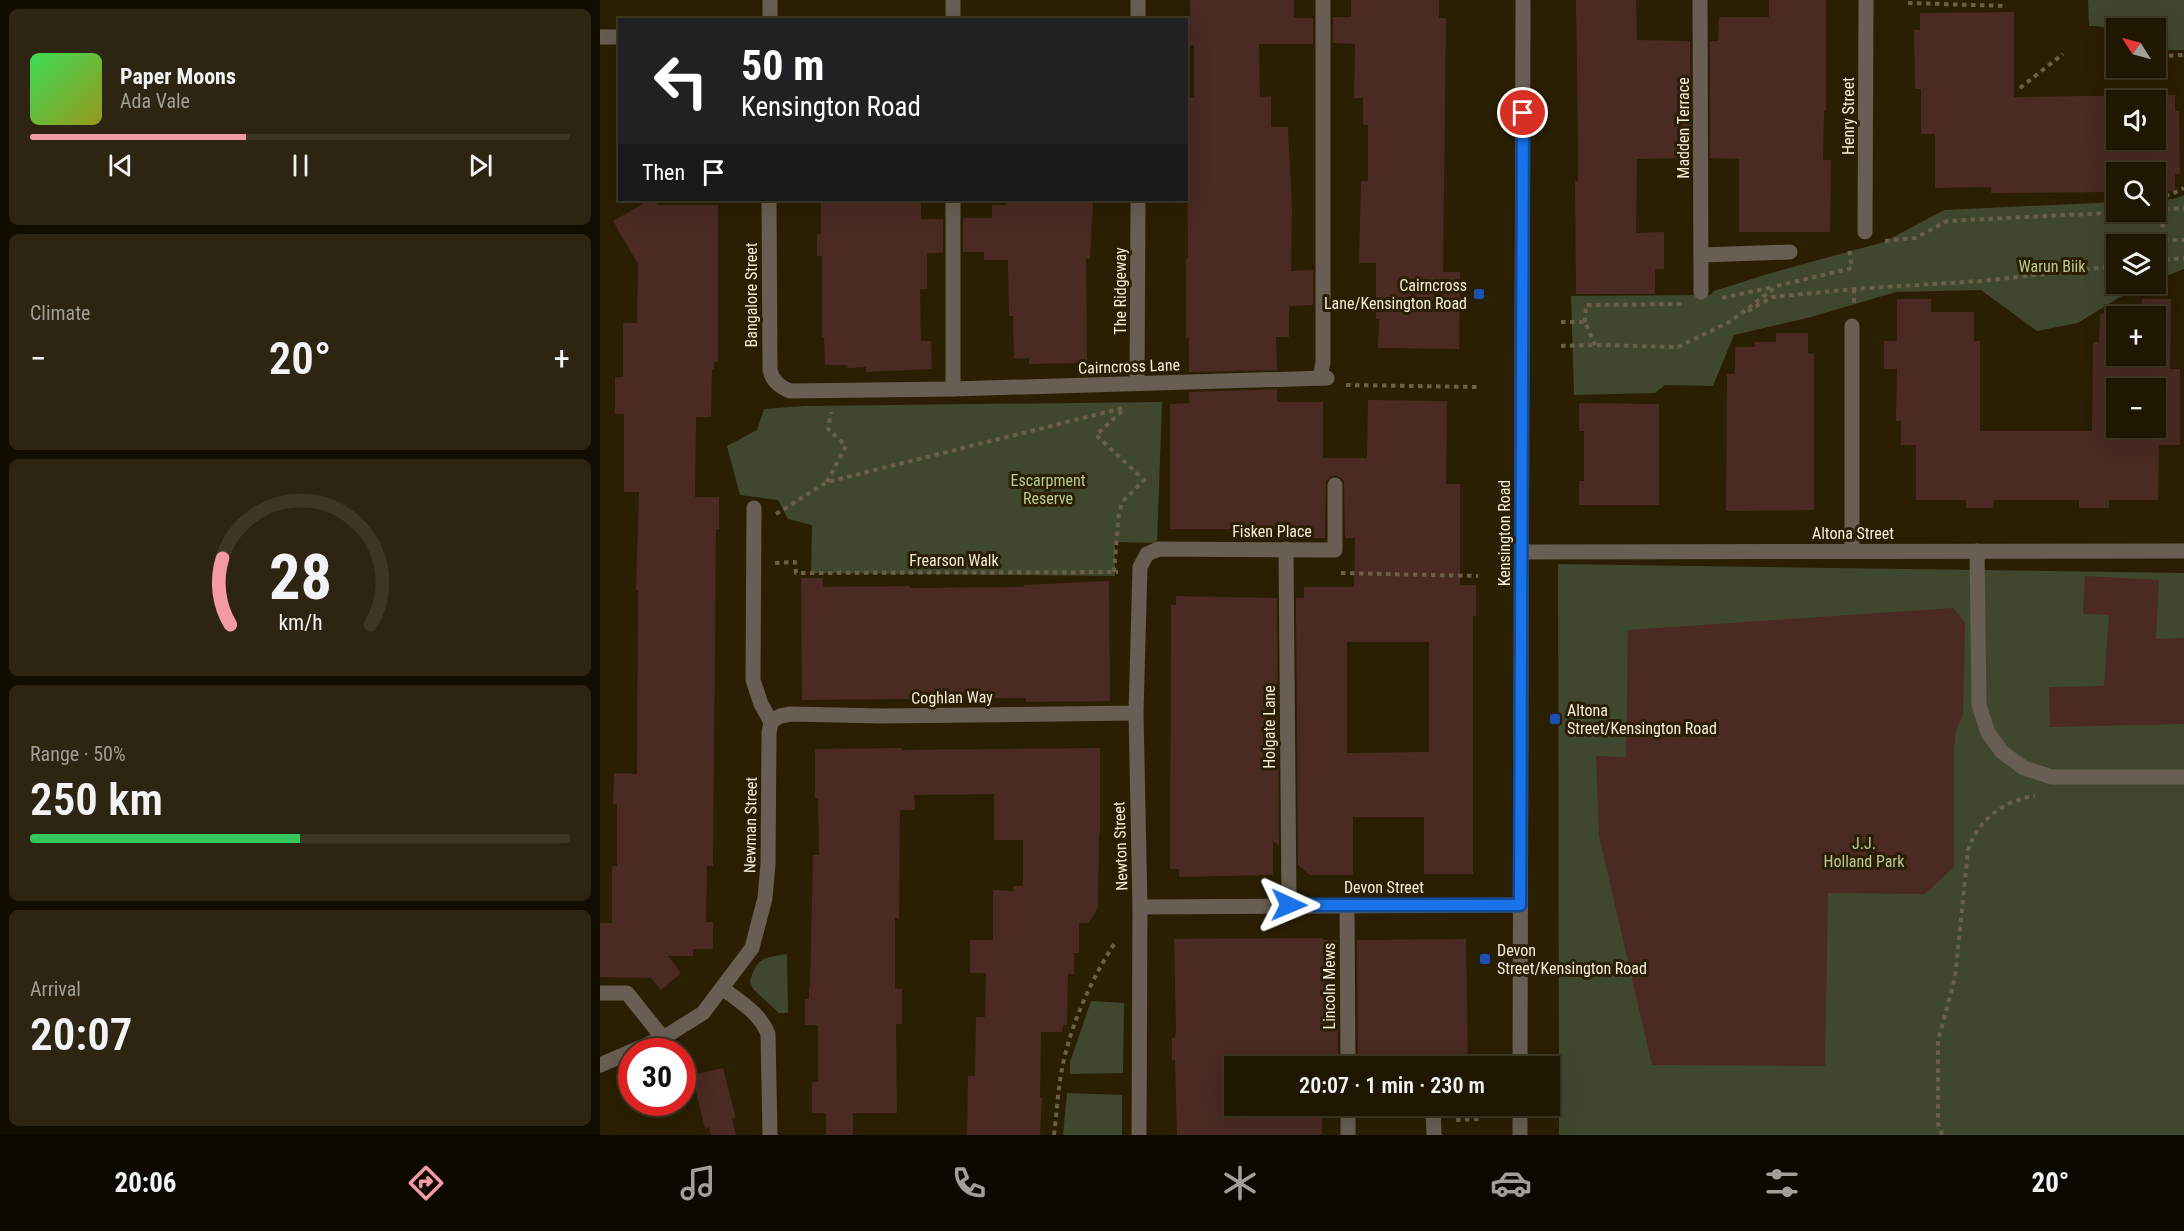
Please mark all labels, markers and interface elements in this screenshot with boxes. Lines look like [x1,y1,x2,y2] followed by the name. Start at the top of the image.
[2106,18,2166,78] north arrow
[2106,18,2166,438] map controls
[741,41,824,90] text: 50 m
[642,42,720,120] icon: left
[120,64,236,89] text: Paper Moons
[1674,77,1693,179] street label: Madden Terrace
[1839,77,1858,155] street label: Henry Street
[1497,87,1548,138] pin
[120,89,190,113] text: Ada Vale
[2106,90,2166,150] button: sound
[741,91,921,123] text: Kensington Road
[1506,96,1539,129] icon: arrive
[104,149,137,182] icon: previous
[284,149,317,182] icon: pause
[464,149,497,182] icon: next
[697,156,730,189] icon: arrive
[642,160,685,185] text: Then
[2106,162,2166,222] button: search
[2106,234,2166,294] button: layers
[742,242,761,347] street label: Bangalore Street
[1111,247,1130,335] street label: The Ridgeway
[2019,257,2086,276] park label: Warun Biik
[1324,276,1467,313] place label: Cairncross Lane/Kensington Road
[1472,287,1486,301] marker: Cairncross Lane/Kensington Road
[30,301,90,325] text: Climate
[2106,306,2166,366] button: +
[269,332,331,385] text: 20°
[30,339,47,378] text: −
[554,339,570,378] text: +
[1078,355,1180,378] street label: Cairncross Lane
[2106,378,2166,438] button: −
[1010,471,1086,508] park label: Escarpment Reserve
[1495,480,1514,586] street label: Kensington Road
[1232,522,1312,541] street label: Fisken Place
[1812,524,1894,543] street label: Altona Street
[268,541,332,614] text: 28
[909,551,1000,570] street label: Frearson Walk
[278,610,322,635] text: km/h
[1260,685,1279,769] street label: Holgate Lane
[911,687,993,708] street label: Coghlan Way
[1567,701,1717,738] place label: Altona Street/Kensington Road
[1548,712,1562,726] marker: Altona Street/Kensington Road
[30,742,126,766] text: Range · 50%
[30,773,163,826] text: 250 km
[740,776,761,873] street label: Newman Street
[1109,801,1132,891] street label: Newton Street
[1824,834,1905,871] park label: J.J. Holland Park
[1257,873,1321,937] position arrow
[1344,878,1424,897] street label: Devon Street
[1497,941,1647,978] place label: Devon Street/Kensington Road
[1320,943,1339,1029] street label: Lincoln Mews
[1478,952,1492,966] marker: Devon Street/Kensington Road
[30,977,81,1001] text: Arrival
[30,1008,132,1061] text: 20:07
[618,1038,696,1116] speed limit sign: 30
[1299,1073,1485,1098] text: 20:07 · 1 min · 230 m
[405,1162,447,1204] icon: directions
[677,1162,719,1204] icon: music
[948,1162,990,1204] icon: phone
[1219,1162,1261,1204] icon: climate
[1490,1162,1532,1204] icon: car
[1761,1162,1803,1204] icon: filters
[115,1167,176,1199] text: 20:06
[2032,1167,2069,1199] text: 20°

